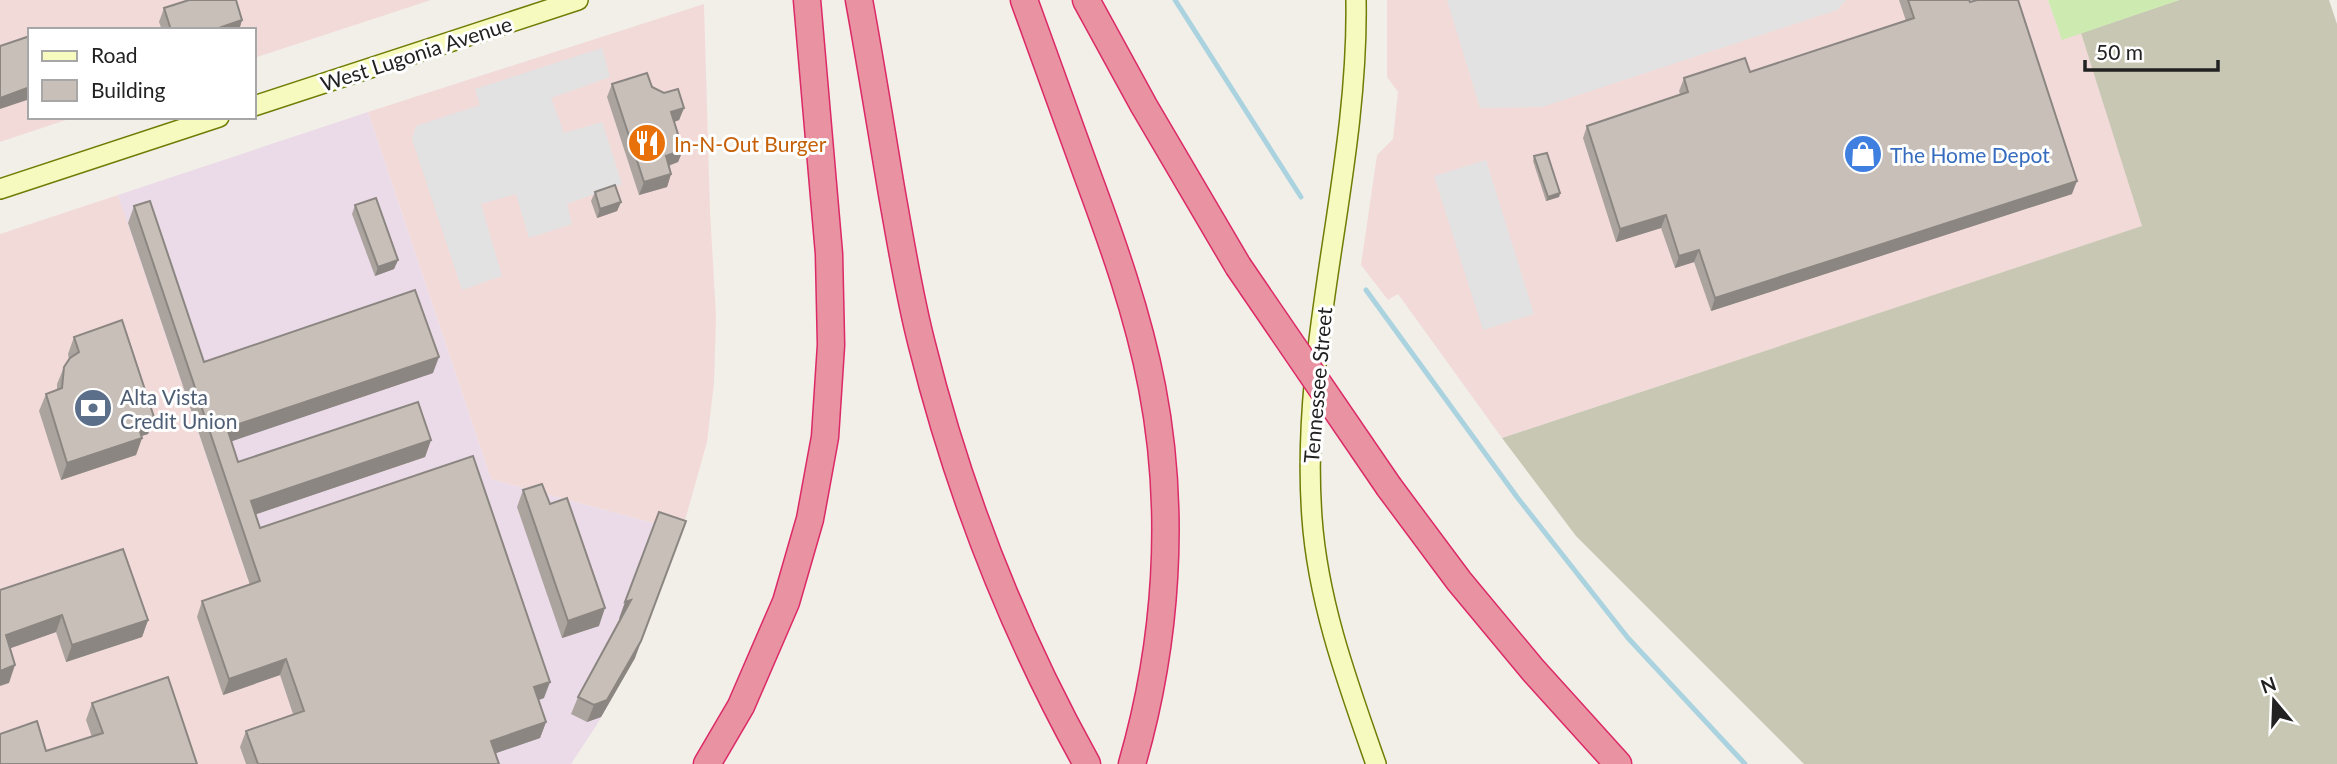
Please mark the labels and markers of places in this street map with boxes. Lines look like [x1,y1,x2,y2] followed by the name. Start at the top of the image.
[626,122,668,164] restaurant icon: In-N-Out Burger
[674,131,827,156] place label: In-N-Out Burger
[1842,133,1884,175] shop icon: The Home Depot
[1890,142,2050,167] place label: The Home Depot
[120,384,237,433] place label: Alta Vista Credit Union
[72,387,114,429] bank icon: Alta Vista Credit Union

